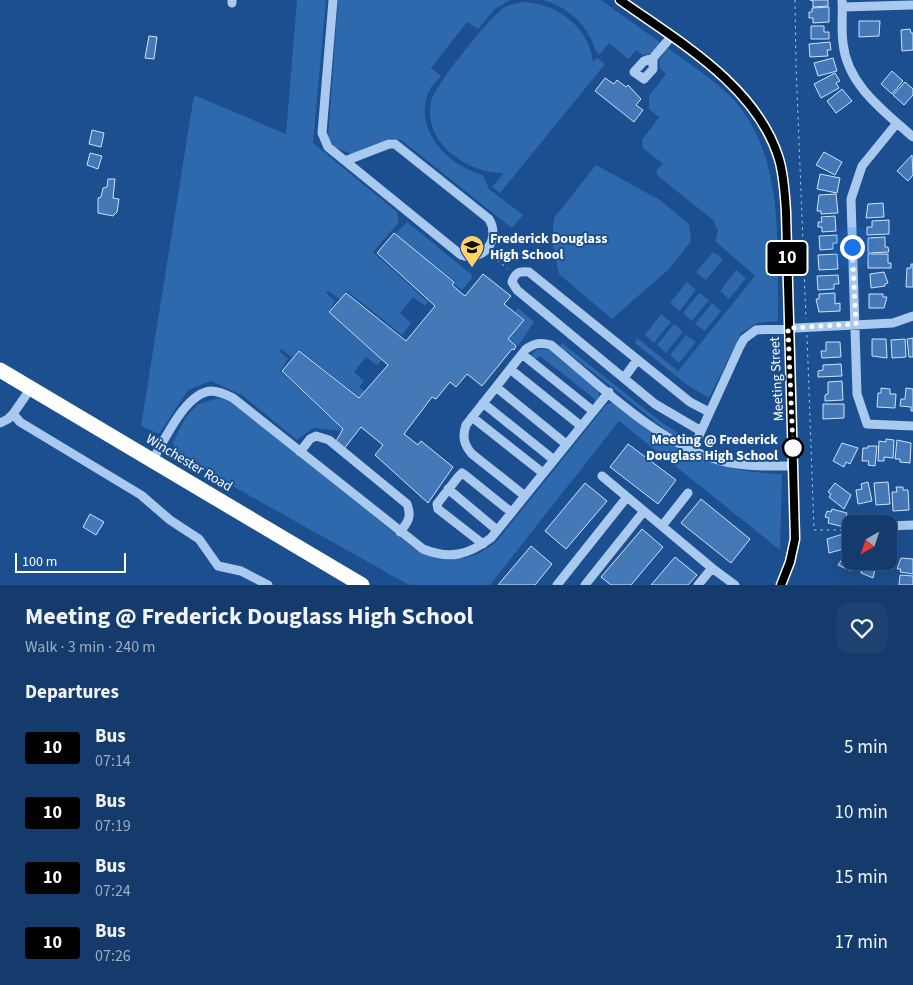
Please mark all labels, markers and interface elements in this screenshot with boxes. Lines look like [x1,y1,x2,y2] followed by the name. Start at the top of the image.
[490,229,607,265] place label: Frederick Douglass High School
[459,234,485,268] school or university icon: Frederick Douglass High School
[840,235,865,260] your location
[764,242,810,274] line badge: 10
[777,245,797,270] text: 10
[765,336,789,422] street label: Meeting Street
[142,429,236,497] street label: Winchester Road
[646,430,778,466] place label: Meeting @ Frederick Douglass High School
[782,437,804,459] marker: Meeting @ Frederick Douglass High School
[842,515,898,570] north arrow
[842,515,897,570] map controls
[15,550,126,573] scale bar
[22,552,57,572] text: 100 m
[25,599,473,634] text: Meeting @ Frederick Douglass High School
[836,602,888,654] button: heart
[25,636,156,658] text: Walk · 3 min · 240 m
[25,679,119,706] text: Departures
[95,723,126,750] text: Bus
[844,734,888,761] text: 5 min
[43,735,62,760] text: 10
[95,750,131,772] text: 07:14
[95,788,126,815] text: Bus
[834,799,888,826] text: 10 min
[43,800,62,825] text: 10
[95,815,131,837] text: 07:19
[95,853,126,880] text: Bus
[834,864,888,891] text: 15 min
[43,865,62,890] text: 10
[95,880,131,902] text: 07:24
[95,918,126,945] text: Bus
[834,929,888,956] text: 17 min
[43,930,62,955] text: 10
[95,945,131,967] text: 07:26

